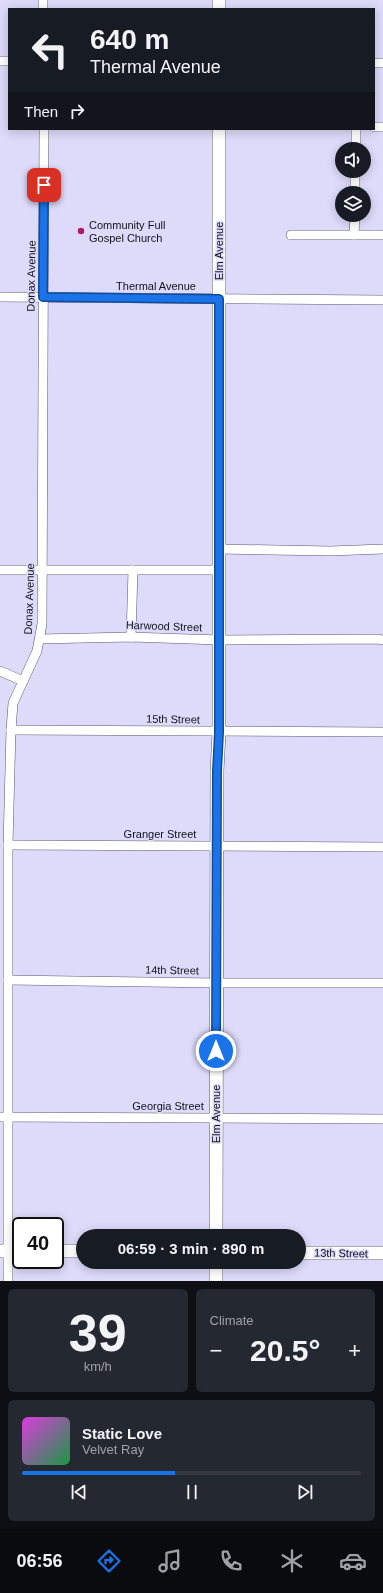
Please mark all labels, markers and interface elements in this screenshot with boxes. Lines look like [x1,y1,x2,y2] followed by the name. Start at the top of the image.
[24,24,76,76] icon: left
[90,24,169,55] text: 640 m
[90,57,221,77] text: Thermal Avenue
[66,100,88,122] icon: right
[24,103,58,120] text: Then
[335,142,371,222] map controls
[335,142,371,178] button: sound
[27,168,61,202] pin
[33,174,55,196] icon: arrive
[335,186,371,222] button: layers
[89,219,165,244] place label: Community Full Gospel Church
[213,222,225,280] street label: Elm Avenue
[76,226,86,236] marker: Community Full Gospel Church
[24,240,38,312] street label: Donax Avenue
[116,280,196,292] street label: Thermal Avenue
[22,563,36,635] street label: Donax Avenue
[126,619,202,633] street label: Harwood Street
[146,713,200,725] street label: 15th Street
[124,828,196,840] street label: Granger Street
[145,964,199,976] street label: 14th Street
[195,1030,237,1072] position arrow
[210,1085,222,1143] street label: Elm Avenue
[132,1100,204,1112] street label: Georgia Street
[12,1217,64,1269] speed limit sign: 40
[118,1240,264,1257] text: 06:59 · 3 min · 890 m
[314,1247,368,1259] street label: 13th Street
[69,1304,127,1362] text: 39
[210,1313,254,1328] text: Climate
[250,1334,320,1367] text: 20.5°
[210,1338,222,1363] text: −
[348,1338,361,1363] text: +
[84,1359,112,1374] text: km/h
[82,1425,162,1442] text: Static Love
[82,1442,144,1457] text: Velvet Ray
[68,1481,90,1503] icon: previous
[181,1481,203,1503] icon: pause
[294,1481,316,1503] icon: next
[95,1547,123,1575] icon: directions
[156,1547,184,1575] icon: music
[217,1547,245,1575] icon: phone
[278,1547,306,1575] icon: climate
[339,1547,367,1575] icon: car
[16,1551,62,1571] text: 06:56

